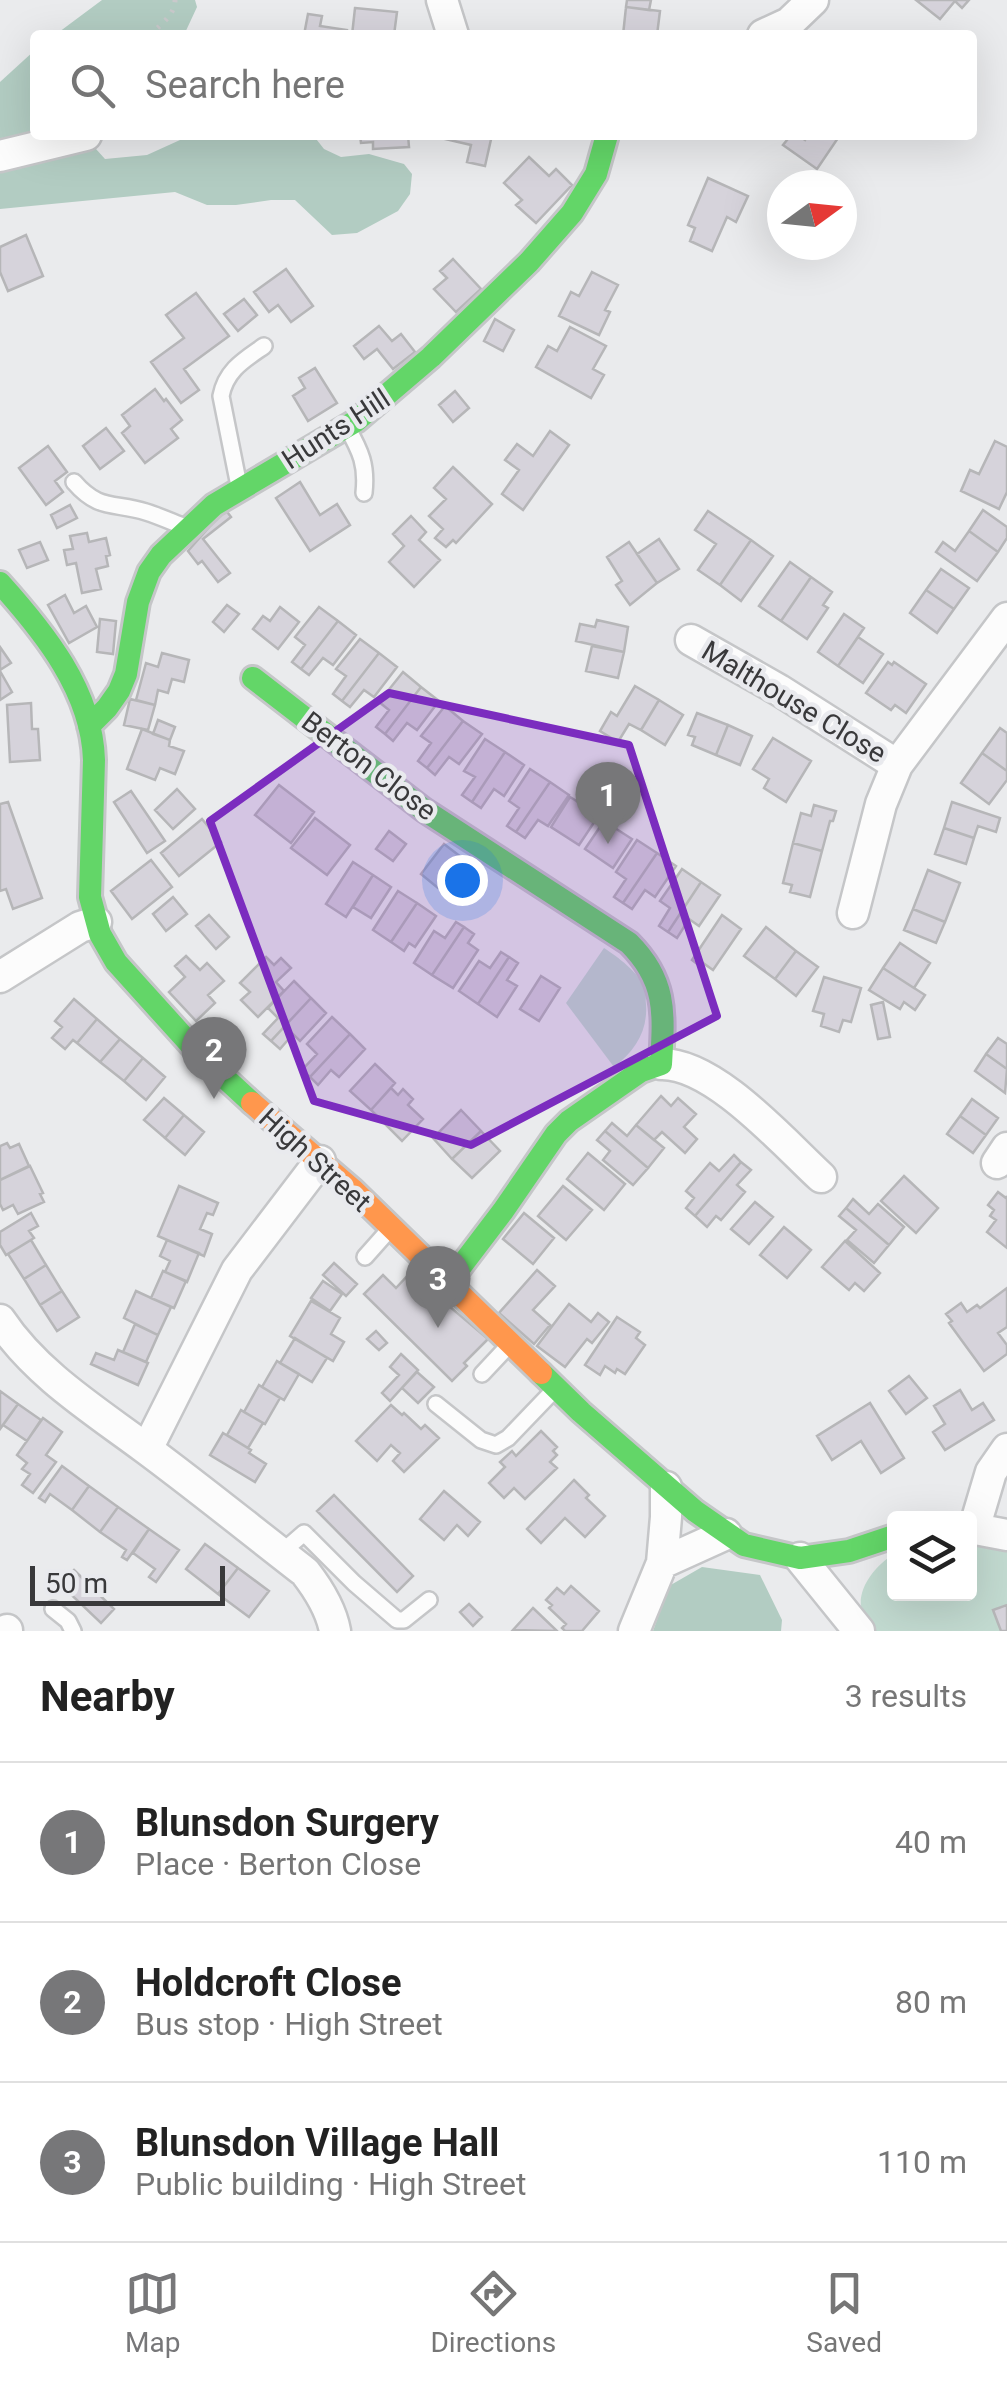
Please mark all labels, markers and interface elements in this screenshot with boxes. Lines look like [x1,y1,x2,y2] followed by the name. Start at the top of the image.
[30,30,977,140] search box
[65,58,120,113] icon: search
[145,63,345,107] text: Search here
[767,170,857,260] north arrow
[276,382,396,476] street label: Hunts Hill
[696,634,892,770] street label: Malthouse Close
[295,705,443,827] street label: Berton Close
[576,762,640,844] pin: 1
[437,855,488,906] your location
[182,1016,246,1099] pin: 2
[252,1101,378,1219] street label: High Street
[406,1246,470,1328] pin: 3
[887,1511,977,1601] map controls
[887,1511,977,1601] button: layers
[30,1561,225,1606] scale bar
[45,1567,108,1600] text: 50 m
[40,1672,175,1721] text: Nearby
[845,1677,967,1715] text: 3 results
[135,1801,439,1845] text: Blunsdon Surgery
[63,1823,82,1861] text: 1
[895,1823,967,1861] text: 40 m
[135,1845,421,1883] text: Place · Berton Close
[135,1961,402,2005] text: Holdcroft Close
[63,1983,82,2021] text: 2
[895,1983,967,2021] text: 80 m
[135,2005,443,2043] text: Bus stop · High Street
[135,2121,499,2165] text: Blunsdon Village Hall
[63,2143,82,2181] text: 3
[877,2143,967,2181] text: 110 m
[135,2165,526,2203] text: Public building · High Street
[125,2266,180,2359] tab: Map
[430,2266,556,2359] tab: Directions
[806,2266,882,2359] tab: Saved

